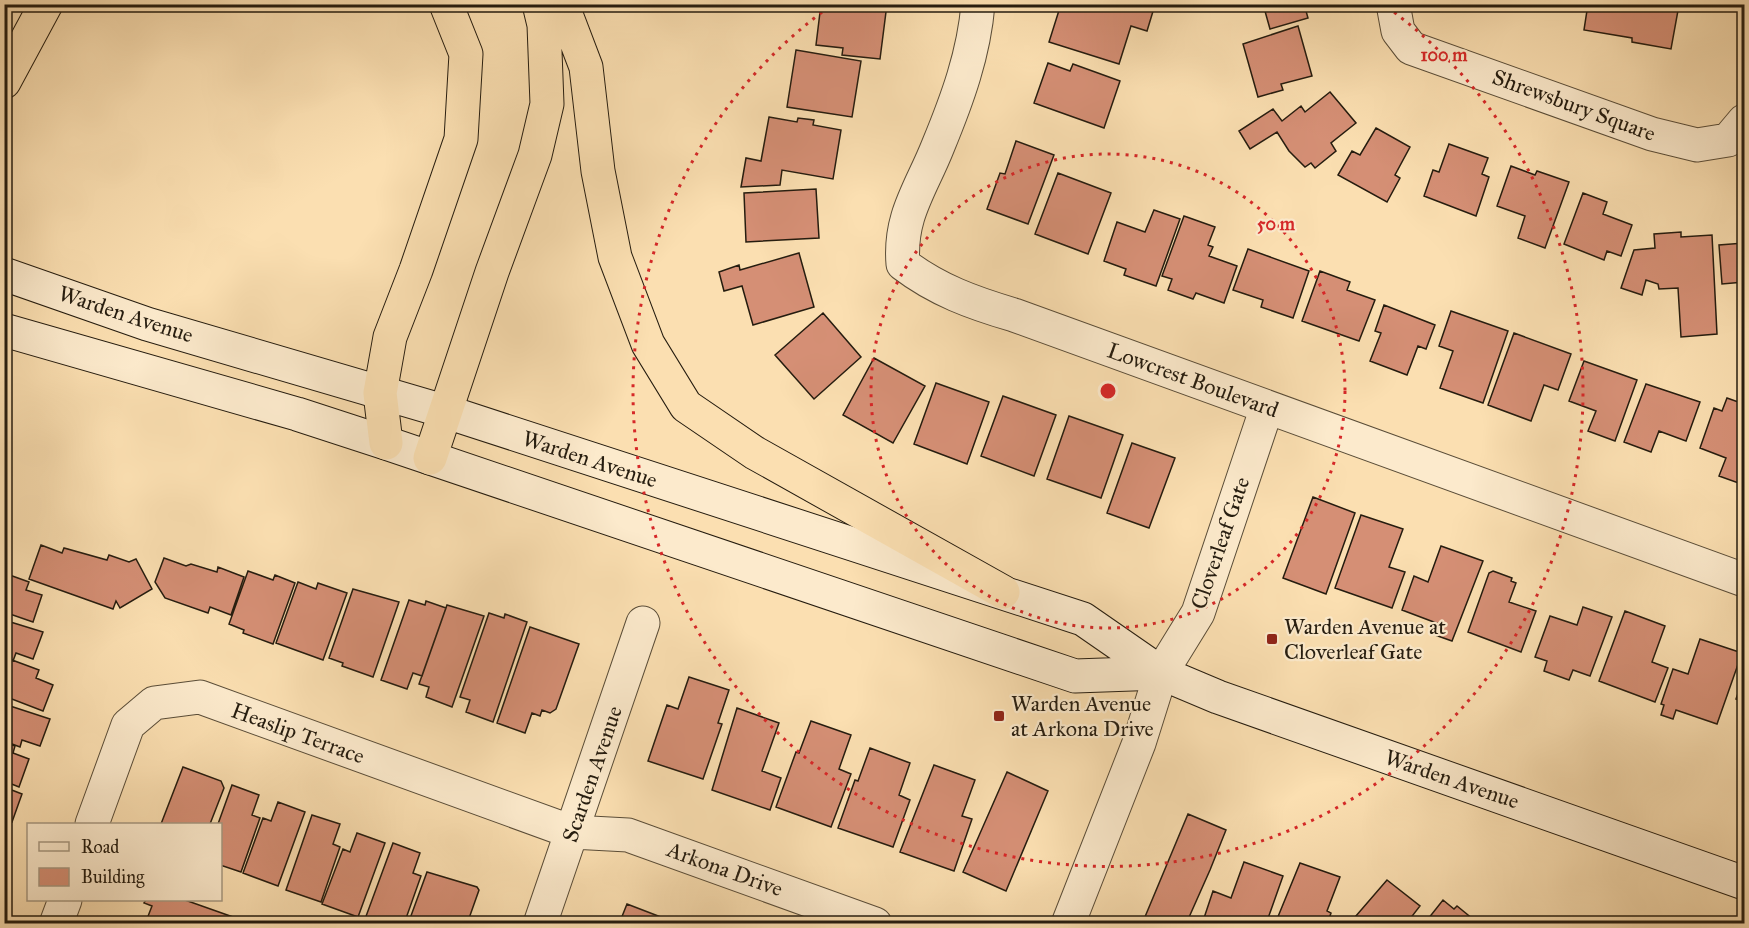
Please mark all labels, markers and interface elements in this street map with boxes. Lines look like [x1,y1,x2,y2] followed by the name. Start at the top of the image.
[1421,44,1468,66] text: 100 m
[1489,63,1659,147] street label: Shrewsbury Square
[1257,213,1296,235] text: 50 m
[55,280,197,348] street label: Warden Avenue
[1104,336,1282,424] street label: Lowcrest Boulevard
[1098,381,1118,401] centre of rings
[519,425,661,493] street label: Warden Avenue
[1185,473,1255,613] street label: Cloverleaf Gate
[1284,613,1446,665] place label: Warden Avenue at Cloverleaf Gate
[1265,632,1279,646] marker: Warden Avenue at Cloverleaf Gate
[1011,690,1154,742] place label: Warden Avenue at Arkona Drive
[228,696,368,770] street label: Heaslip Terrace
[556,702,628,846] street label: Scarden Avenue
[992,709,1006,723] marker: Warden Avenue at Arkona Drive
[1381,743,1523,815] street label: Warden Avenue
[27,823,222,901] legend
[663,835,786,902] street label: Arkona Drive
[81,836,119,858] text: Road
[81,866,145,889] text: Building

